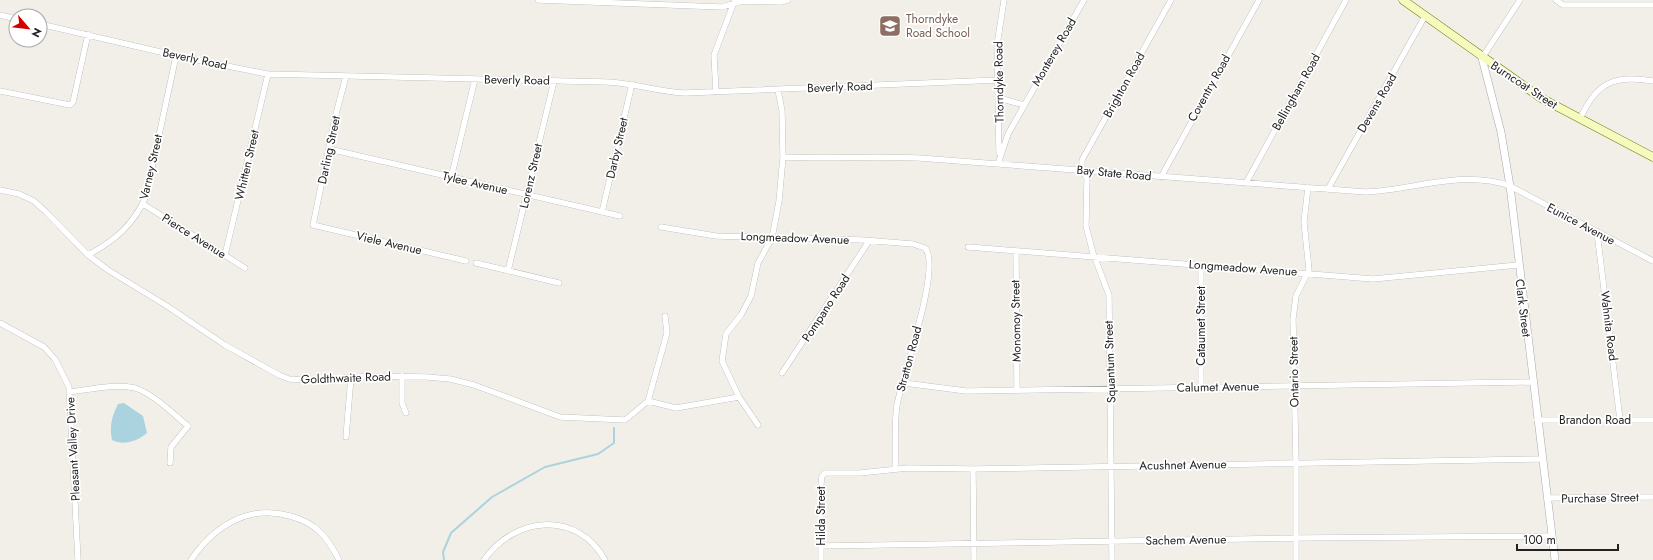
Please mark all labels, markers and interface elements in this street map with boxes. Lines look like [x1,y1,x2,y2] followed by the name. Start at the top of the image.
[8,8,48,48] north arrow
[906,10,970,42] place label: Thorndyke Road School
[877,13,903,39] school or university icon: Thorndyke Road School
[1027,14,1081,90] street label: Monterey Road
[28,25,46,40] text: N
[989,41,1009,123] street label: Thorndyke Road
[161,43,229,75] street label: Beverly Road
[1099,49,1149,121] street label: Brighton Road
[1267,50,1325,134] street label: Bellingham Road
[1183,51,1235,125] street label: Coventry Road
[1487,57,1561,113] street label: Burncoat Street
[484,70,550,90] street label: Beverly Road
[1353,70,1401,136] street label: Devens Road
[807,77,873,97] street label: Beverly Road
[313,114,345,186] street label: Darling Street
[601,116,633,180] street label: Darby Street
[230,128,264,202] street label: Whitten Street
[135,133,167,201] street label: Varney Street
[515,142,547,210] street label: Lorenz Street
[1076,161,1152,185] street label: Bay State Road
[441,167,509,199] street label: Tylee Avenue
[1544,198,1618,250] street label: Eunice Avenue
[158,209,230,263] street label: Pierce Avenue
[354,227,424,259] street label: Viele Avenue
[740,227,850,249] street label: Longmeadow Avenue
[1188,255,1298,281] street label: Longmeadow Avenue
[797,271,855,345] street label: Pompano Road
[1511,278,1536,338] street label: Clark Street
[1006,280,1026,362] street label: Monomoy Street
[1192,286,1210,366] street label: Cataumet Street
[1596,290,1622,362] street label: Wahnita Road
[1100,320,1120,404] street label: Squantum Street
[892,324,926,394] street label: Stratton Road
[1284,337,1304,407] street label: Ontario Street
[301,367,391,389] street label: Goldthwaite Road
[1177,377,1259,397] street label: Calumet Avenue
[61,396,85,502] street label: Pleasant Valley Drive
[1559,411,1631,429] street label: Brandon Road
[1139,455,1227,475] street label: Acushnet Avenue
[812,486,830,546] street label: Hilda Street
[1561,488,1639,508] street label: Purchase Street
[1517,526,1618,552] scale bar
[1145,530,1227,550] street label: Sachem Avenue
[1523,531,1556,549] text: 100 m

